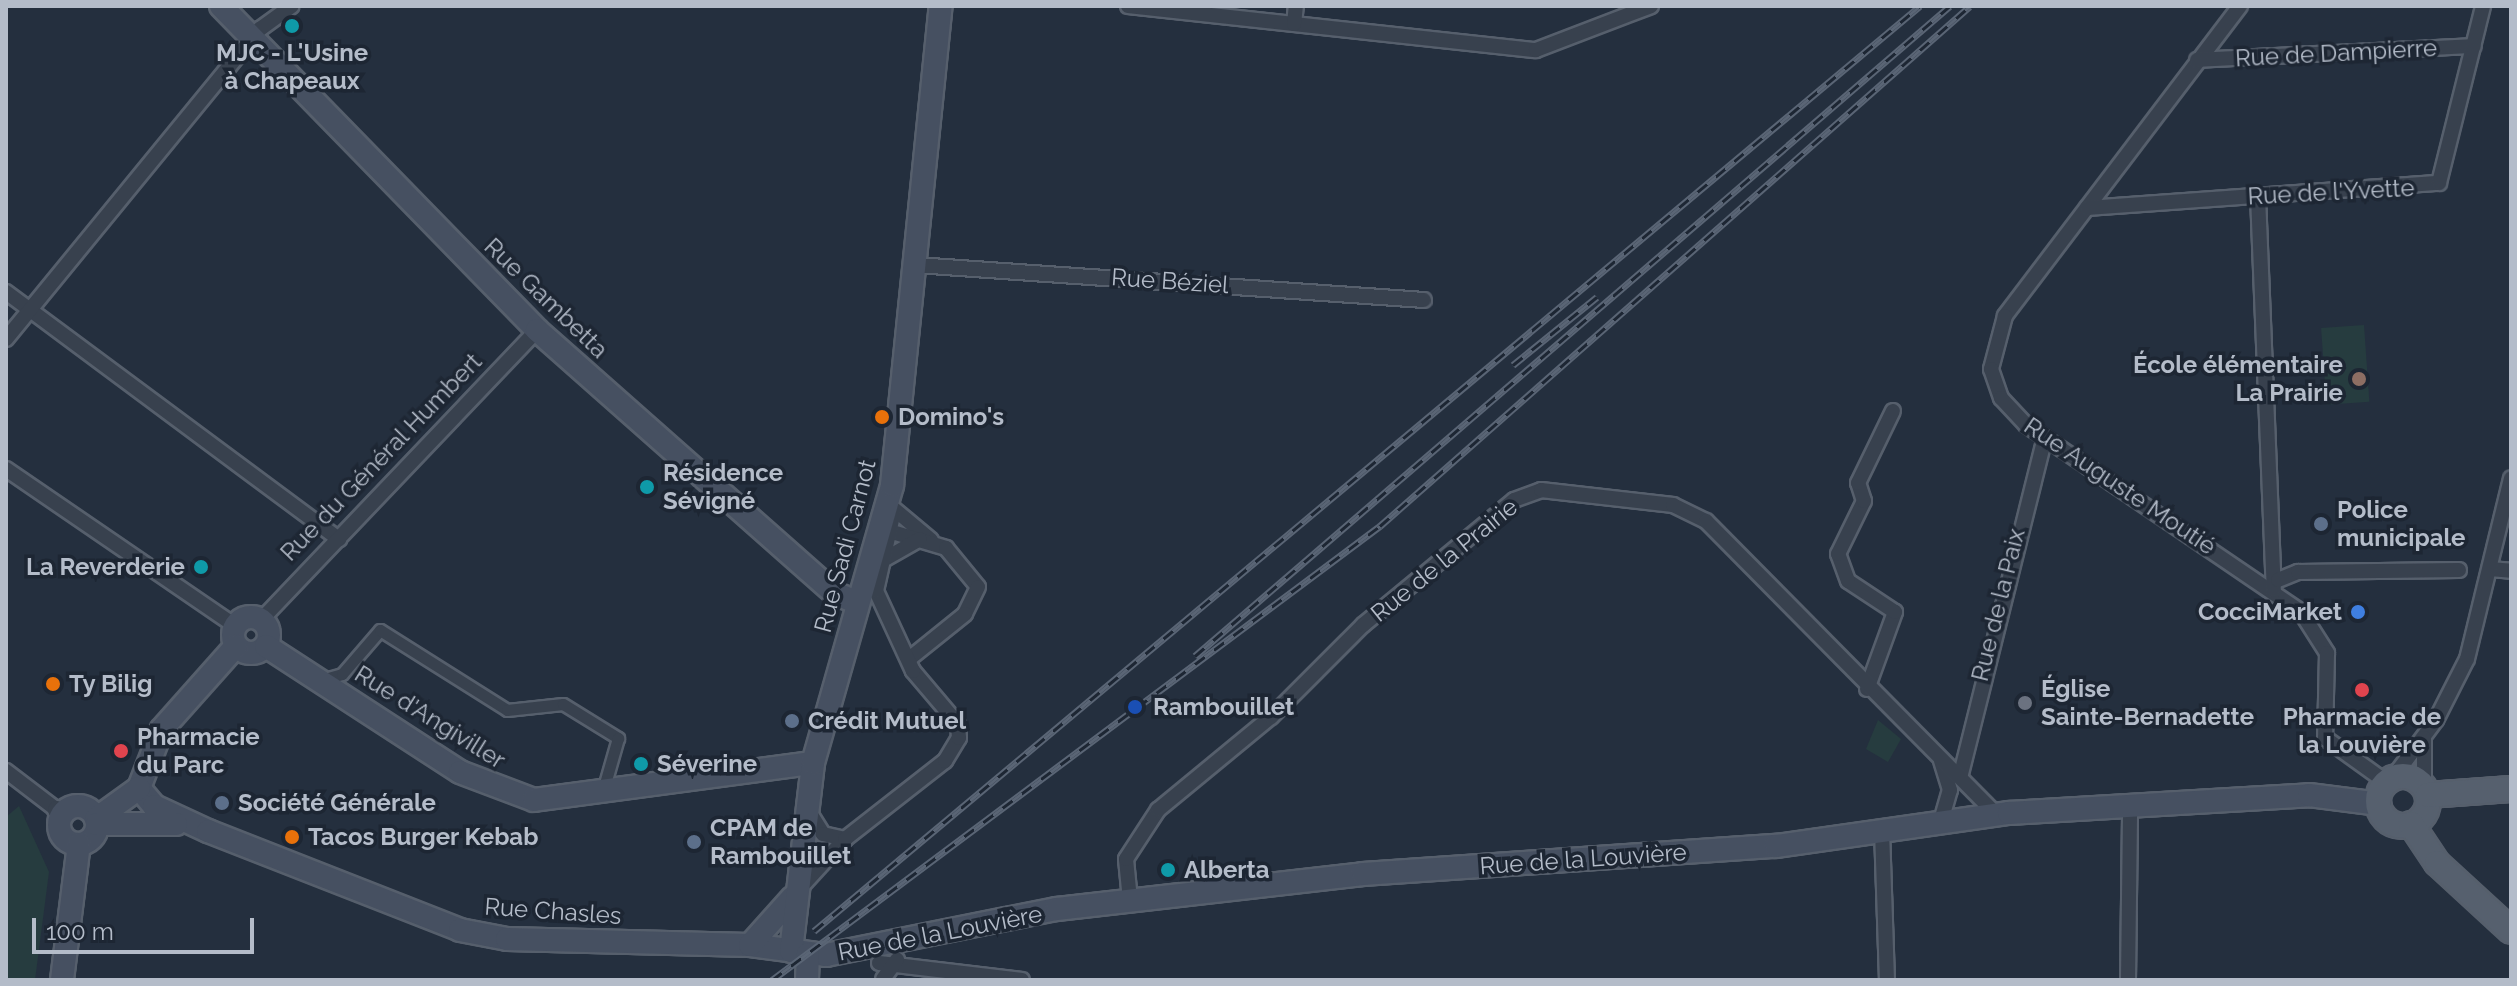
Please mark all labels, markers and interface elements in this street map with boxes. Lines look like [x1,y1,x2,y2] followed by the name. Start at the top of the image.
[283,17,301,35] marker: MJC - L'Usine à Chapeaux
[2234,33,2438,73] street label: Rue de Dampierre
[216,39,368,95] place label: MJC - L'Usine à Chapeaux
[2247,173,2415,211] street label: Rue de l'Yvette
[478,232,614,364] street label: Rue Gambetta
[1110,263,1230,299] street label: Rue Béziel
[274,347,488,567] street label: Rue du Général Humbert
[2133,351,2343,407] place label: École élémentaire La Prairie
[2350,370,2368,388] marker: École élémentaire La Prairie
[898,403,1004,431] place label: Domino's
[873,408,891,426] marker: Domino's
[2018,411,2222,561] street label: Rue Auguste Moutié
[808,456,882,636] street label: Rue Sadi Carnot
[663,459,783,515] place label: Résidence Sévigné
[638,478,656,496] marker: Résidence Sévigné
[1365,492,1523,628] street label: Rue de la Prairie
[2337,496,2465,552] place label: Police municipale
[2312,515,2330,533] marker: Police municipale
[1965,526,2031,684] street label: Rue de la Paix
[26,553,185,581] place label: La Reverderie
[192,558,210,576] marker: La Reverderie
[2198,598,2342,626] place label: CocciMarket
[2349,603,2367,621] marker: CocciMarket
[349,659,511,775] street label: Rue d'Angiviller
[69,670,153,698] place label: Ty Bilig
[44,675,62,693] marker: Ty Bilig
[2041,675,2254,731] place label: Église Sainte-Bernadette
[2353,681,2371,699] marker: Pharmacie de la Louvière
[1153,693,1294,721] place label: Rambouillet
[2016,694,2034,712] marker: Église Sainte-Bernadette
[1124,696,1146,718] marker: Rambouillet
[2283,703,2441,759] place label: Pharmacie de la Louvière
[808,707,966,735] place label: Crédit Mutuel
[783,712,801,730] marker: Crédit Mutuel
[137,723,260,779] place label: Pharmacie du Parc
[112,742,130,760] marker: Pharmacie du Parc
[657,750,757,778] place label: Séverine
[632,755,650,773] marker: Séverine
[238,789,436,817] place label: Société Générale
[213,794,231,812] marker: Société Générale
[710,814,851,870] place label: CPAM de Rambouillet
[308,823,539,851] place label: Tacos Burger Kebab
[283,828,301,846] marker: Tacos Burger Kebab
[685,833,703,851] marker: CPAM de Rambouillet
[1479,837,1687,881] street label: Rue de la Louvière
[1184,856,1270,884] place label: Alberta
[1159,861,1177,879] marker: Alberta
[484,892,622,930] street label: Rue Chasles
[836,899,1044,967] street label: Rue de la Louvière
[36,902,258,952] scale bar
[46,917,114,946] text: 100 m

